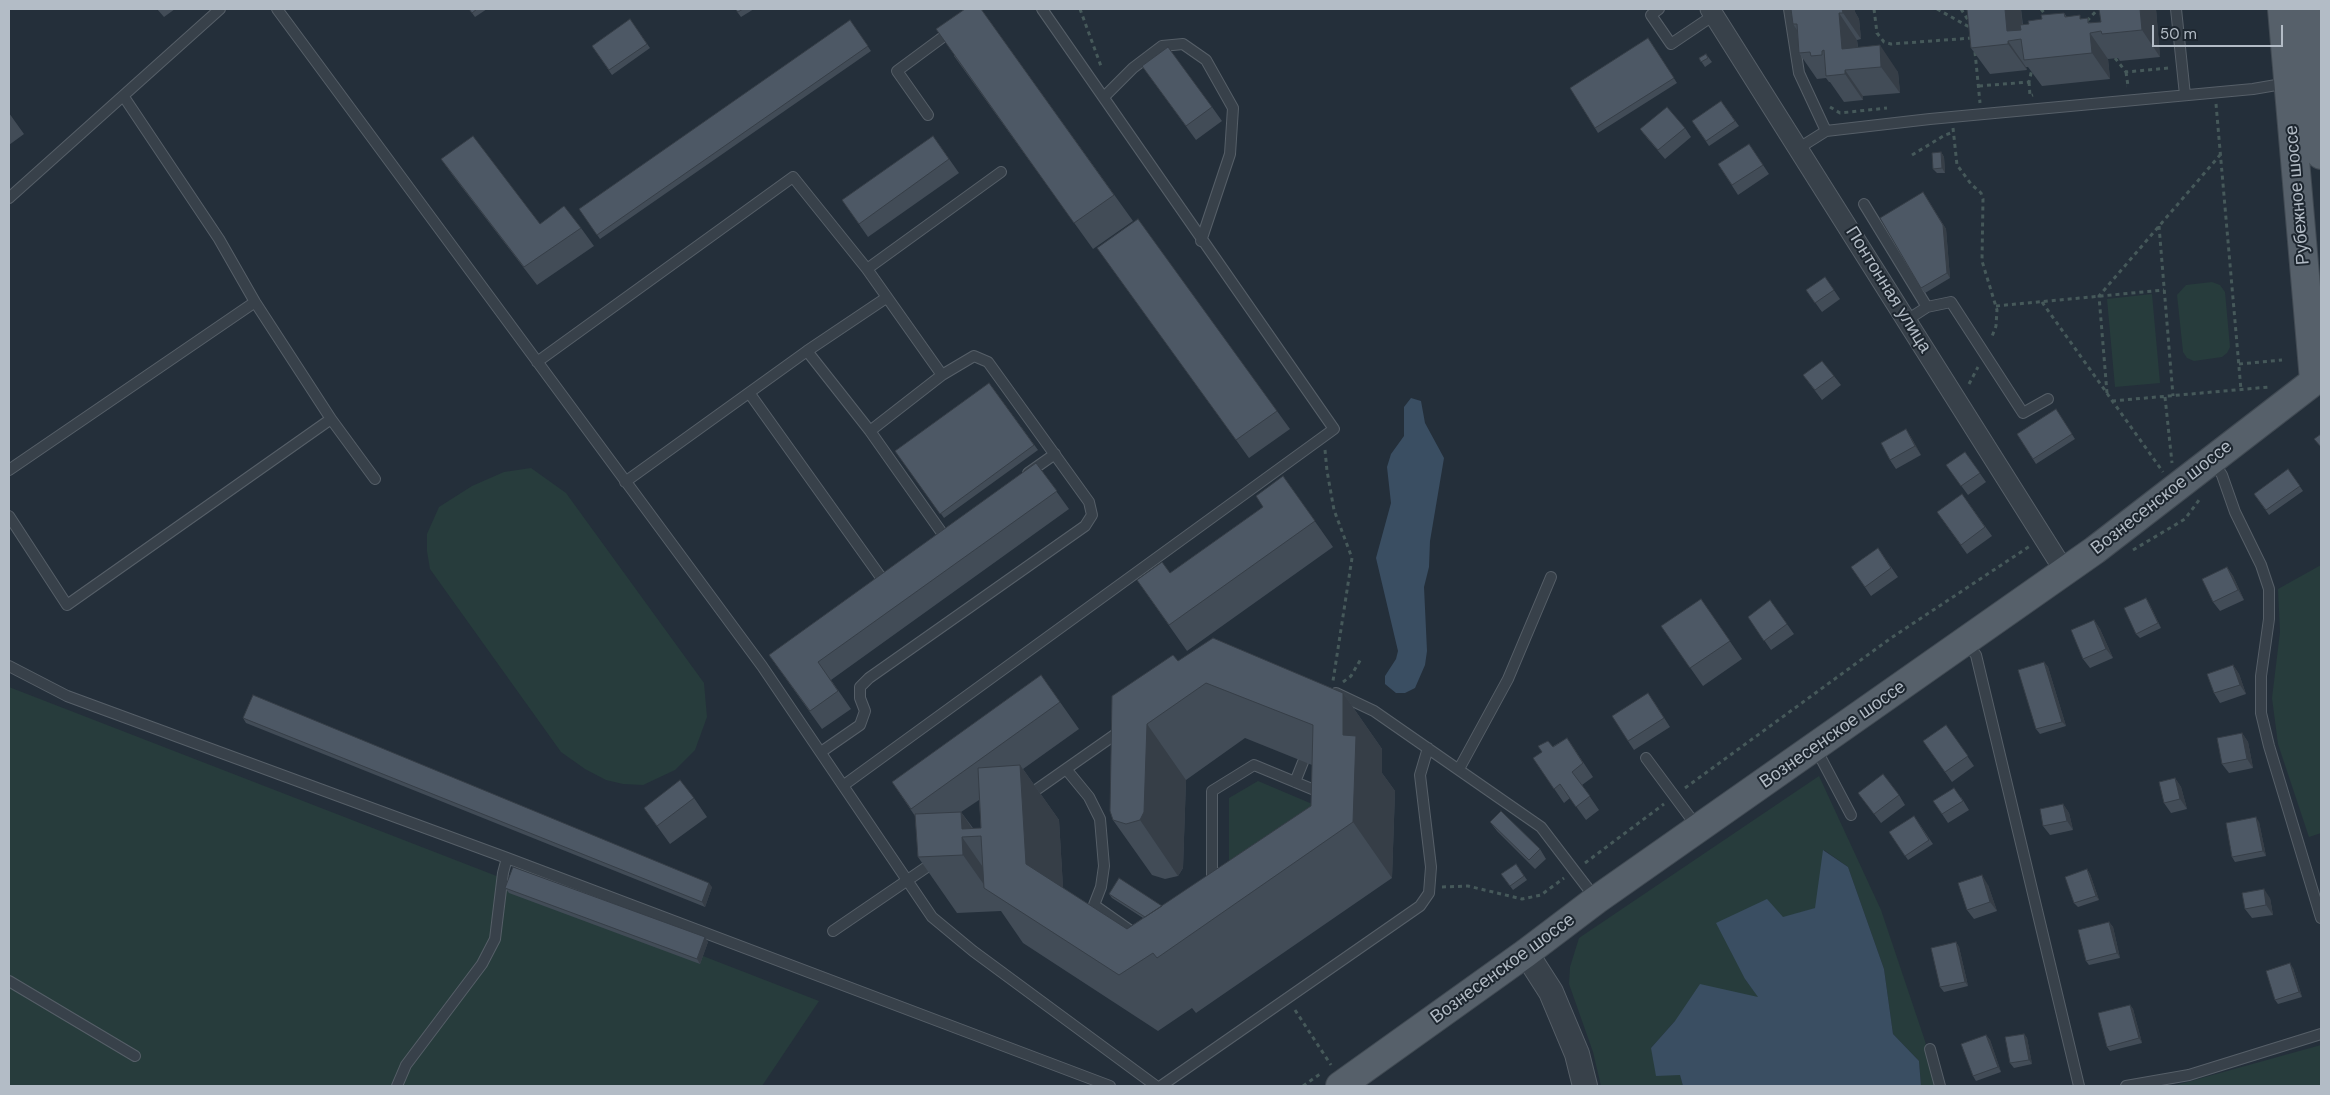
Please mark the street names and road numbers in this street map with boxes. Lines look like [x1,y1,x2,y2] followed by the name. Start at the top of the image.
[2281,124,2315,266] street label: Рубежное шоссе
[1840,223,1936,357] street label: Понтонная улица
[2087,436,2237,560] street label: Вознесенское шоссе
[1756,676,1910,794] street label: Вознесенское шоссе
[1427,909,1579,1029] street label: Вознесенское шоссе

